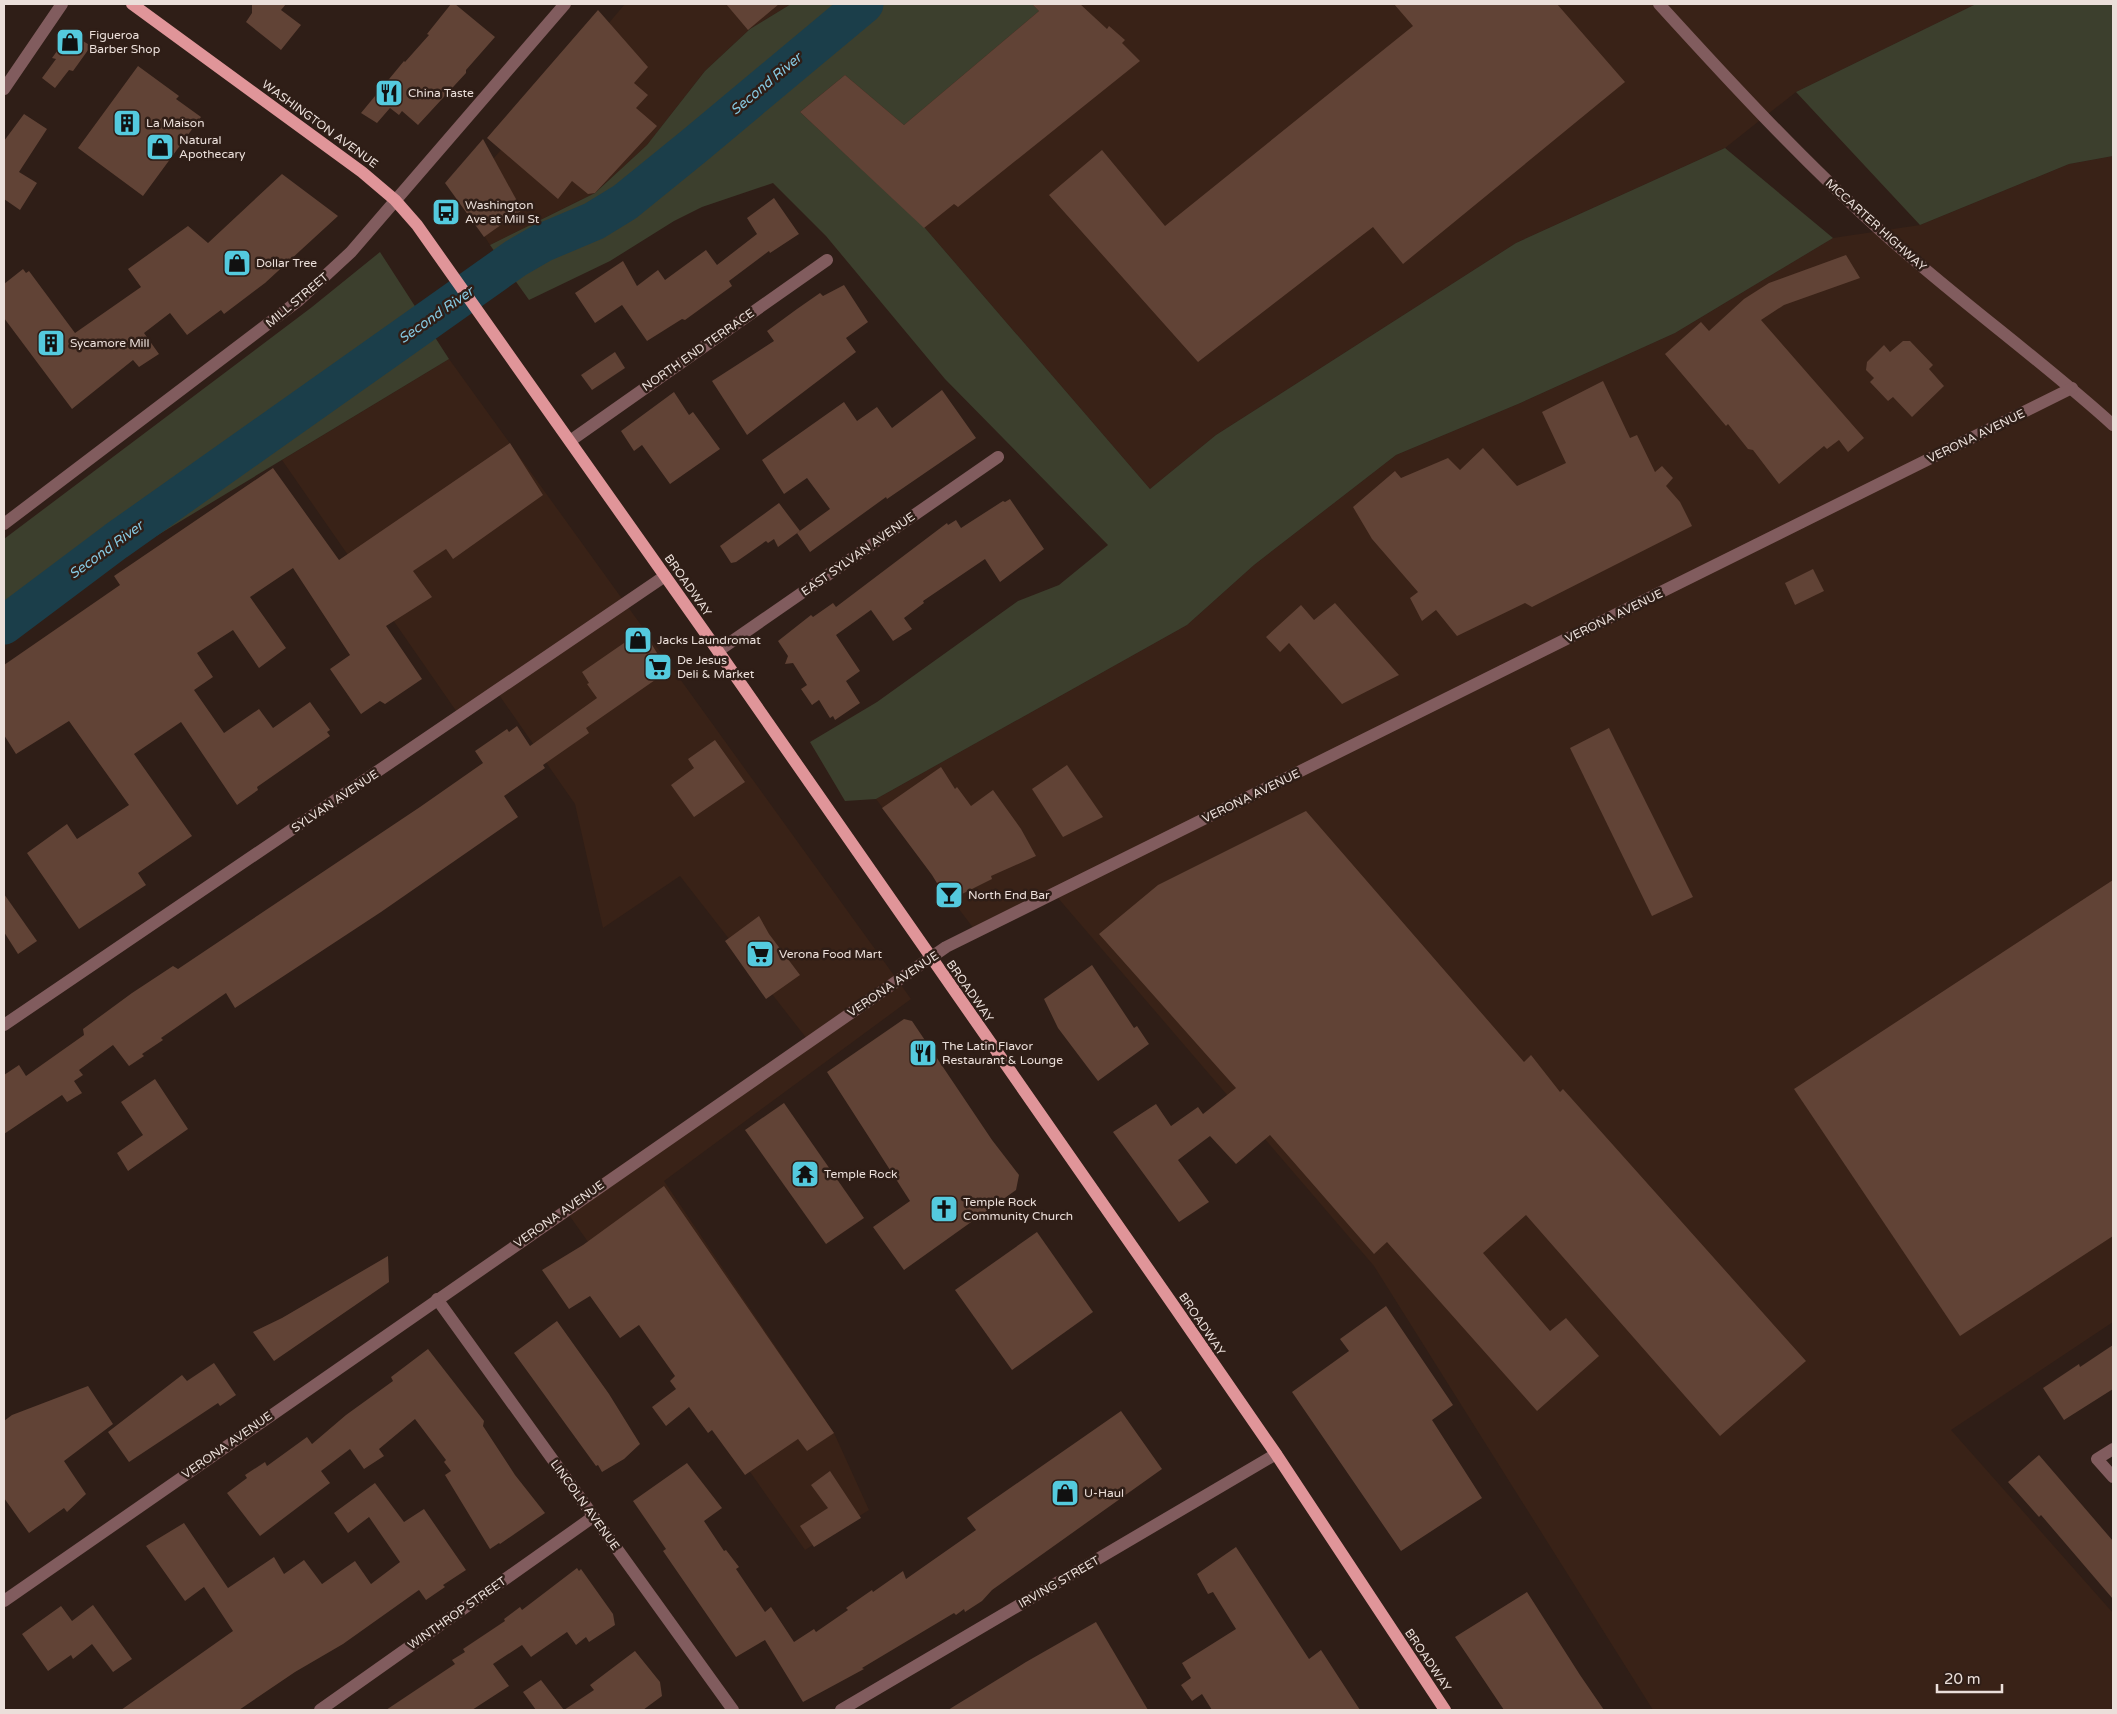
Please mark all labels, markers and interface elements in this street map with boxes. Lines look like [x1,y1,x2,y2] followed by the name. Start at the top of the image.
[55,27,85,57] shop icon: Figueroa Barber Shop
[89,28,160,56] place label: Figueroa Barber Shop
[727,48,806,119] water label: Second River
[259,77,381,171] street label: WASHINGTON AVENUE
[374,78,404,108] restaurant icon: China Taste
[408,86,474,100] place label: China Taste
[112,108,142,138] building icon: La Maison
[146,116,204,130] place label: La Maison
[145,132,175,162] shop icon: Natural Apothecary
[179,133,246,161] place label: Natural Apothecary
[1823,176,1930,274] street label: MCCARTER HIGHWAY
[431,197,461,227] bus stop icon: Washington Ave at Mill St
[465,198,540,226] place label: Washington Ave at Mill St
[222,248,252,278] shop icon: Dollar Tree
[256,256,317,270] place label: Dollar Tree
[263,269,332,330] street label: MILL STREET
[395,282,478,347] water label: Second River
[639,306,757,394] street label: NORTH END TERRACE
[36,328,66,358] building icon: Sycamore Mill
[70,336,150,350] place label: Sycamore Mill
[1925,406,2027,466] street label: VERONA AVENUE
[798,509,918,599] street label: EAST SYLVAN AVENUE
[66,516,148,583] water label: Second River
[661,551,715,619] street label: BROADWAY
[1563,586,1665,646] street label: VERONA AVENUE
[623,625,653,655] shop icon: Jacks Laundromat
[657,633,761,647] place label: Jacks Laundromat
[643,652,673,682] supermarket icon: De Jesus Deli & Market
[677,653,755,681] place label: De Jesus Deli & Market
[1200,766,1302,826] street label: VERONA AVENUE
[289,767,381,835] street label: SYLVAN AVENUE
[934,880,964,910] bar icon: North End Bar
[968,888,1050,902] place label: North End Bar
[745,939,775,969] supermarket icon: Verona Food Mart
[779,947,882,961] place label: Verona Food Mart
[845,948,941,1020] street label: VERONA AVENUE
[943,957,997,1025] street label: BROADWAY
[908,1038,938,1068] restaurant icon: The Latin Flavor Restaurant & Lounge
[942,1039,1063,1067] place label: The Latin Flavor Restaurant & Lounge
[790,1159,820,1189] temple icon: Temple Rock
[824,1167,898,1181] place label: Temple Rock
[511,1177,607,1250] street label: VERONA AVENUE
[929,1194,959,1224] church icon: Temple Rock Community Church
[963,1195,1073,1223] place label: Temple Rock Community Church
[1176,1290,1228,1358] street label: BROADWAY
[179,1408,275,1481] street label: VERONA AVENUE
[548,1457,623,1553] street label: LINCOLN AVENUE
[1050,1478,1080,1508] shop icon: U-Haul
[1084,1486,1124,1500] place label: U-Haul
[1016,1553,1102,1611] street label: IRVING STREET
[405,1573,509,1652] street label: WINTHROP STREET
[1402,1626,1454,1694] street label: BROADWAY
[1937,1662,2002,1694] scale bar
[1944,1670,1981,1688] text: 20 m

